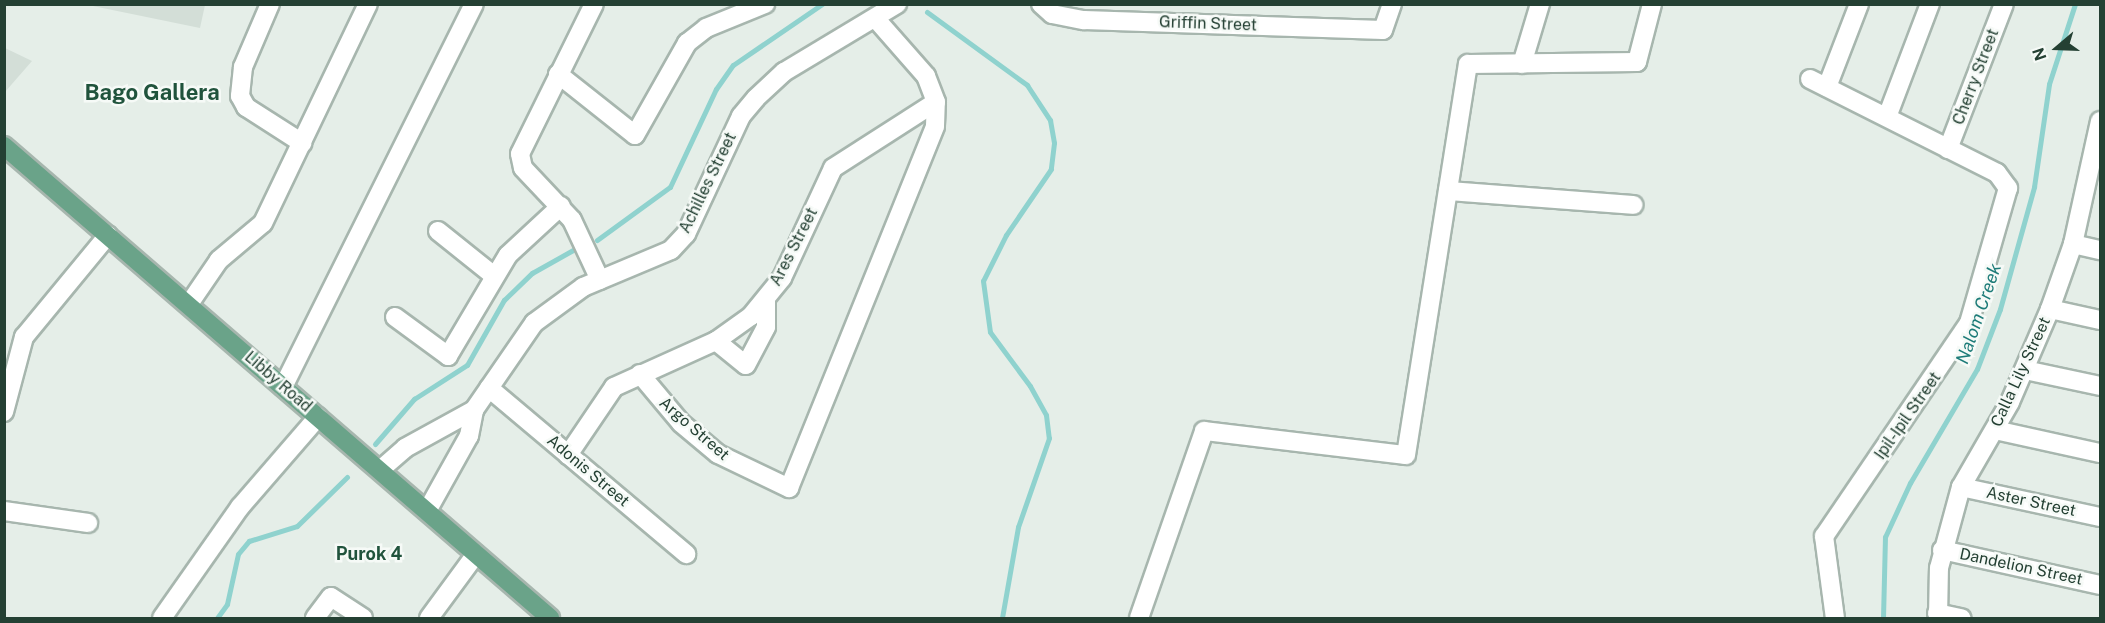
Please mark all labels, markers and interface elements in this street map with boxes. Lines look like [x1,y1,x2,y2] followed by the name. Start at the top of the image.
[1159,13,1257,35] street label: Griffin Street
[2027,18,2087,78] north arrow
[1949,26,2003,128] street label: Cherry Street
[2028,45,2051,63] text: N
[84,80,220,106] district label: Bago Gallera
[675,129,741,237] street label: Achilles Street
[766,205,822,289] street label: Ares Street
[1952,261,2006,367] water label: Nalom Creek
[1987,314,2055,430] street label: Calla Lily Street
[241,348,315,416] street label: Libby Road
[1871,369,1945,463] street label: Ipil-Ipil Street
[655,393,733,465] street label: Argo Street
[543,431,633,511] street label: Adonis Street
[1985,483,2077,521] street label: Aster Street
[336,543,402,565] district label: Purok 4
[1958,545,2084,589] street label: Dandelion Street

